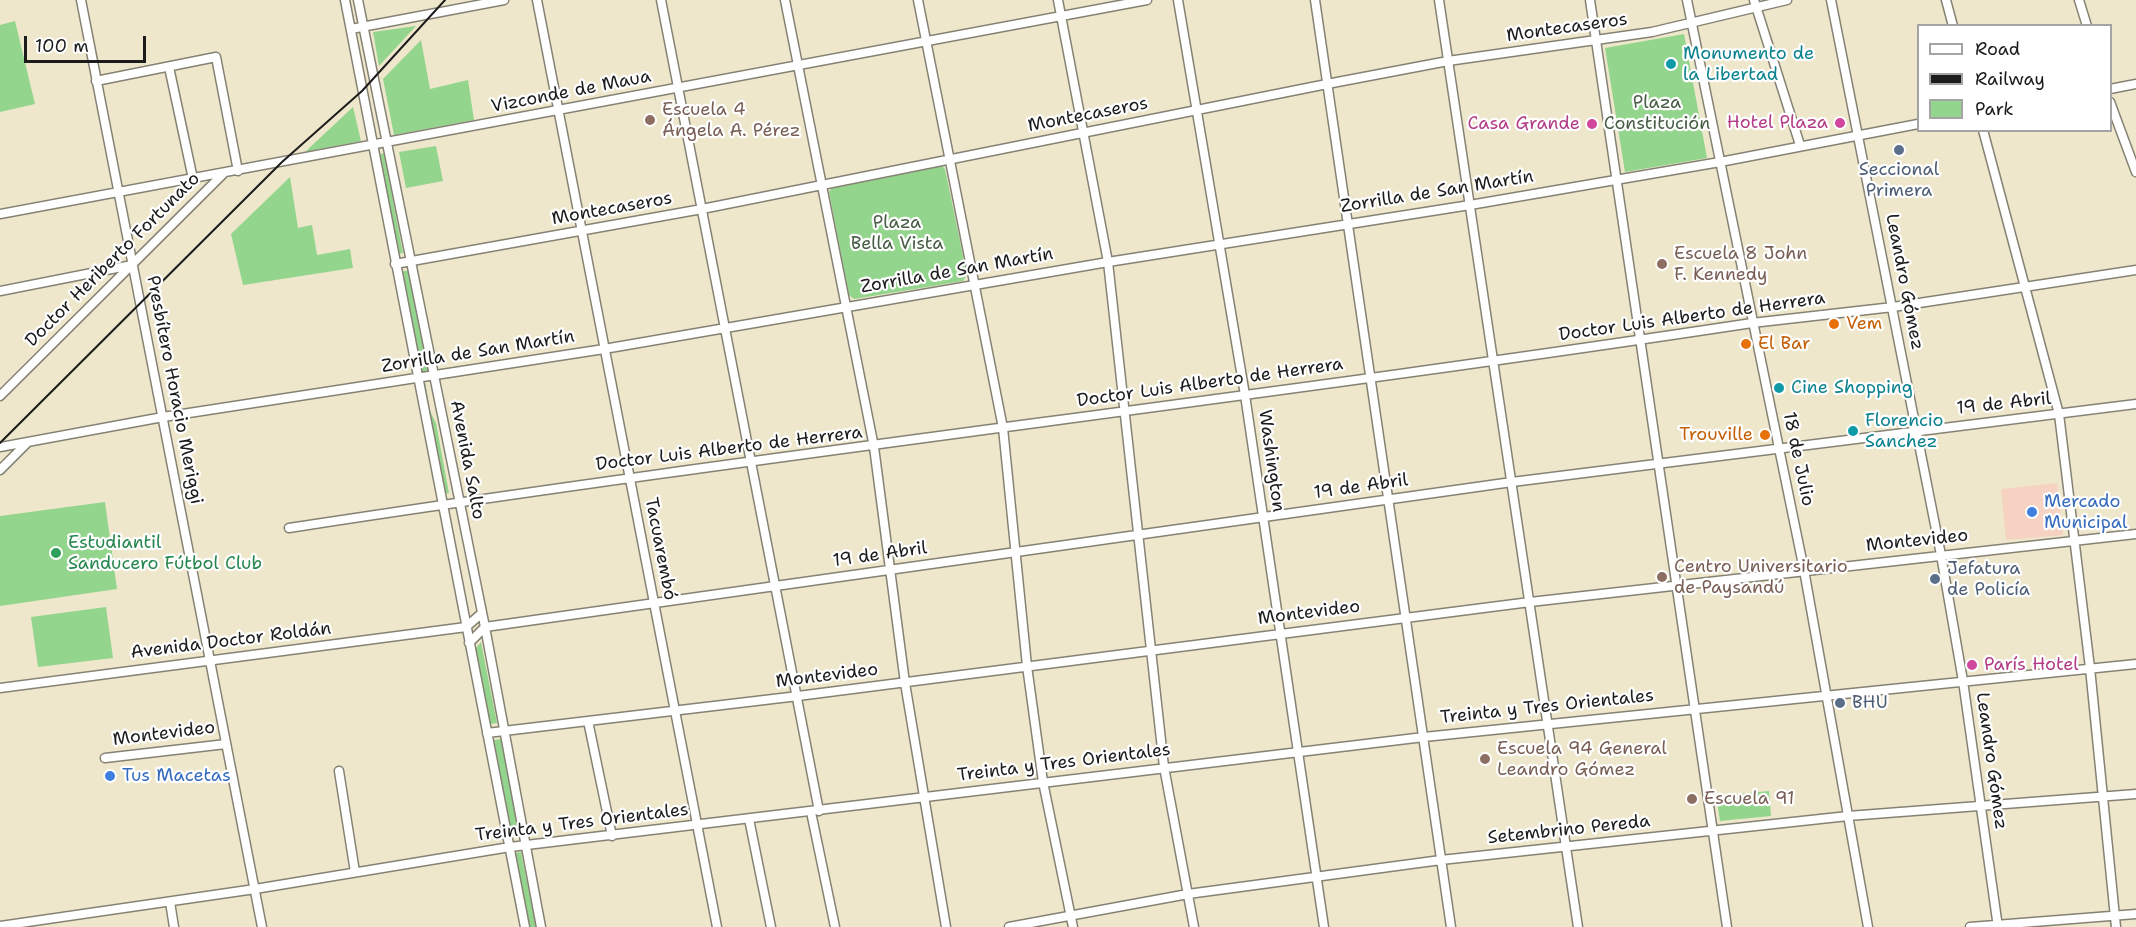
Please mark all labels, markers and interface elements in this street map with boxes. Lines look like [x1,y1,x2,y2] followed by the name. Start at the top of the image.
[1505,9,1629,47] street label: Montecaseros
[27,24,148,62] scale bar
[1917,24,2112,132] legend
[35,34,89,58] text: 100 m
[1975,37,2020,61] text: Road
[1683,43,1814,86] place label: Monumento de la Libertad
[1664,57,1678,71] marker: Monumento de la Libertad
[489,66,653,118] street label: Vizconde de Maua
[1975,67,2045,91] text: Railway
[1604,92,1710,134] park label: Plaza Constitución
[1026,93,1150,137] street label: Montecaseros
[1975,97,2014,121] text: Park
[662,99,801,142] place label: Escuela 4 Ángela A. Pérez
[1727,112,1828,134] place label: Hotel Plaza
[643,113,657,127] marker: Escuela 4 Ángela A. Pérez
[1467,113,1580,135] place label: Casa Grande
[1833,116,1847,130] marker: Hotel Plaza
[1585,117,1599,131] marker: Casa Grande
[1892,143,1906,157] marker: Seccional Primera
[1859,159,1939,201] place label: Seccional Primera
[1339,166,1535,218] street label: Zorrilla de San Martín
[21,168,205,352] street label: Doctor Heriberto Fortunato
[550,188,674,230] street label: Montecaseros
[851,212,943,254] park label: Plaza Bella Vista
[1880,212,1928,352] street label: Leandro Gómez
[859,243,1055,299] street label: Zorrilla de San Martín
[1674,243,1807,286] place label: Escuela 8 John F. Kennedy
[1655,257,1669,271] marker: Escuela 8 John F. Kennedy
[141,274,207,506] street label: Presbítero Horacio Meriggi
[1558,288,1826,346] street label: Doctor Luis Alberto de Herrera
[1846,313,1882,335] place label: Vem
[1827,317,1841,331] marker: Vem
[380,326,576,378] street label: Zorrilla de San Martín
[1758,333,1810,355] place label: El Bar
[1739,337,1753,351] marker: El Bar
[1076,354,1344,412] street label: Doctor Luis Alberto de Herrera
[1791,377,1913,399] place label: Cine Shopping
[1772,381,1786,395] marker: Cine Shopping
[1956,388,2052,420] street label: 19 de Abril
[445,399,489,521] street label: Avenida Salto
[1253,408,1289,514] street label: Washington
[1777,410,1819,508] street label: 18 de Julio
[1865,410,1943,452] place label: Florencio Sanchez
[594,422,864,476] street label: Doctor Luis Alberto de Herrera
[1679,424,1753,446] place label: Trouville
[1846,424,1860,438] marker: Florencio Sanchez
[1758,428,1772,442] marker: Trouville
[1312,470,1410,504] street label: 19 de Abril
[2044,491,2127,534] place label: Mercado Municipal
[639,496,681,602] street label: Tacuarembó
[2025,505,2039,519] marker: Mercado Municipal
[1865,525,1969,557] street label: Montevideo
[68,532,262,574] place label: Estudiantil Sanducero Fútbol Club
[831,538,929,572] street label: 19 de Abril
[49,546,63,560] marker: Estudiantil Sanducero Fútbol Club
[1674,556,1848,598] place label: Centro Universitario de Paysandú
[1947,558,2030,600] place label: Jefatura de Policía
[1655,570,1669,584] marker: Centro Universitario de Paysandú
[1928,572,1942,586] marker: Jefatura de Policía
[1257,596,1361,630] street label: Montevideo
[129,618,333,664] street label: Avenida Doctor Roldán
[1984,654,2079,676] place label: París Hotel
[1965,658,1979,672] marker: París Hotel
[775,659,879,693] street label: Montevideo
[1439,685,1655,729] street label: Treinta y Tres Orientales
[1971,691,2011,831] street label: Leandro Gómez
[1852,692,1888,714] place label: BHU
[1833,696,1847,710] marker: BHU
[112,717,216,751] street label: Montevideo
[1497,738,1667,780] place label: Escuela 94 General Leandro Gómez
[956,739,1172,787] street label: Treinta y Tres Orientales
[1478,752,1492,766] marker: Escuela 94 General Leandro Gómez
[122,765,231,787] place label: Tus Macetas
[103,769,117,783] marker: Tus Macetas
[1704,788,1795,810] place label: Escuela 91
[1685,792,1699,806] marker: Escuela 91
[474,799,690,847] street label: Treinta y Tres Orientales
[1487,811,1651,849] street label: Setembrino Pereda

